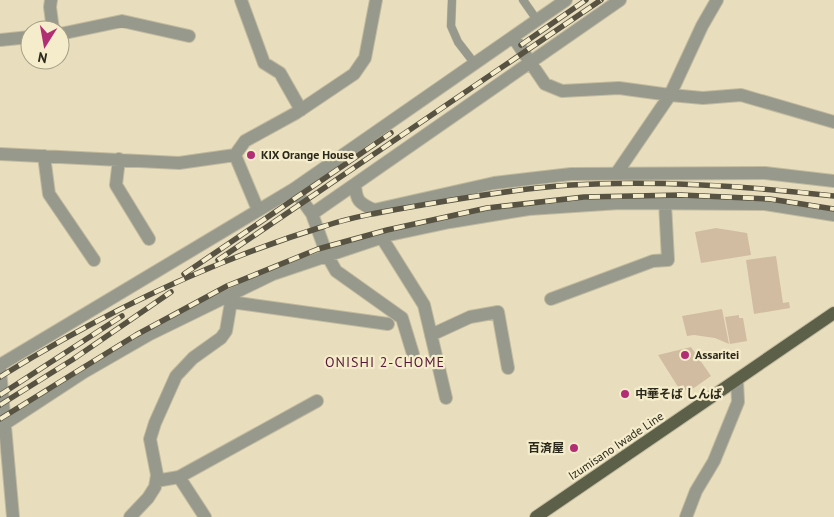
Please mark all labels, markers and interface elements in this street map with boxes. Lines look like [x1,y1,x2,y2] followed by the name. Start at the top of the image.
[20,20,70,70] north arrow
[36,48,49,67] text: N
[261,147,354,162] place label: KIX Orange House
[245,149,257,161] marker: KIX Orange House
[695,347,739,362] place label: Assaritei
[679,349,691,361] marker: Assaritei
[325,353,445,371] district label: ONISHI 2-CHOME
[635,386,722,401] place label: 中華そば しんば
[619,388,631,400] marker: 中華そば しんば
[565,408,666,483] street label: Izumisano Iwade Line
[528,440,564,455] place label: 百済屋
[568,442,580,454] marker: 百済屋

